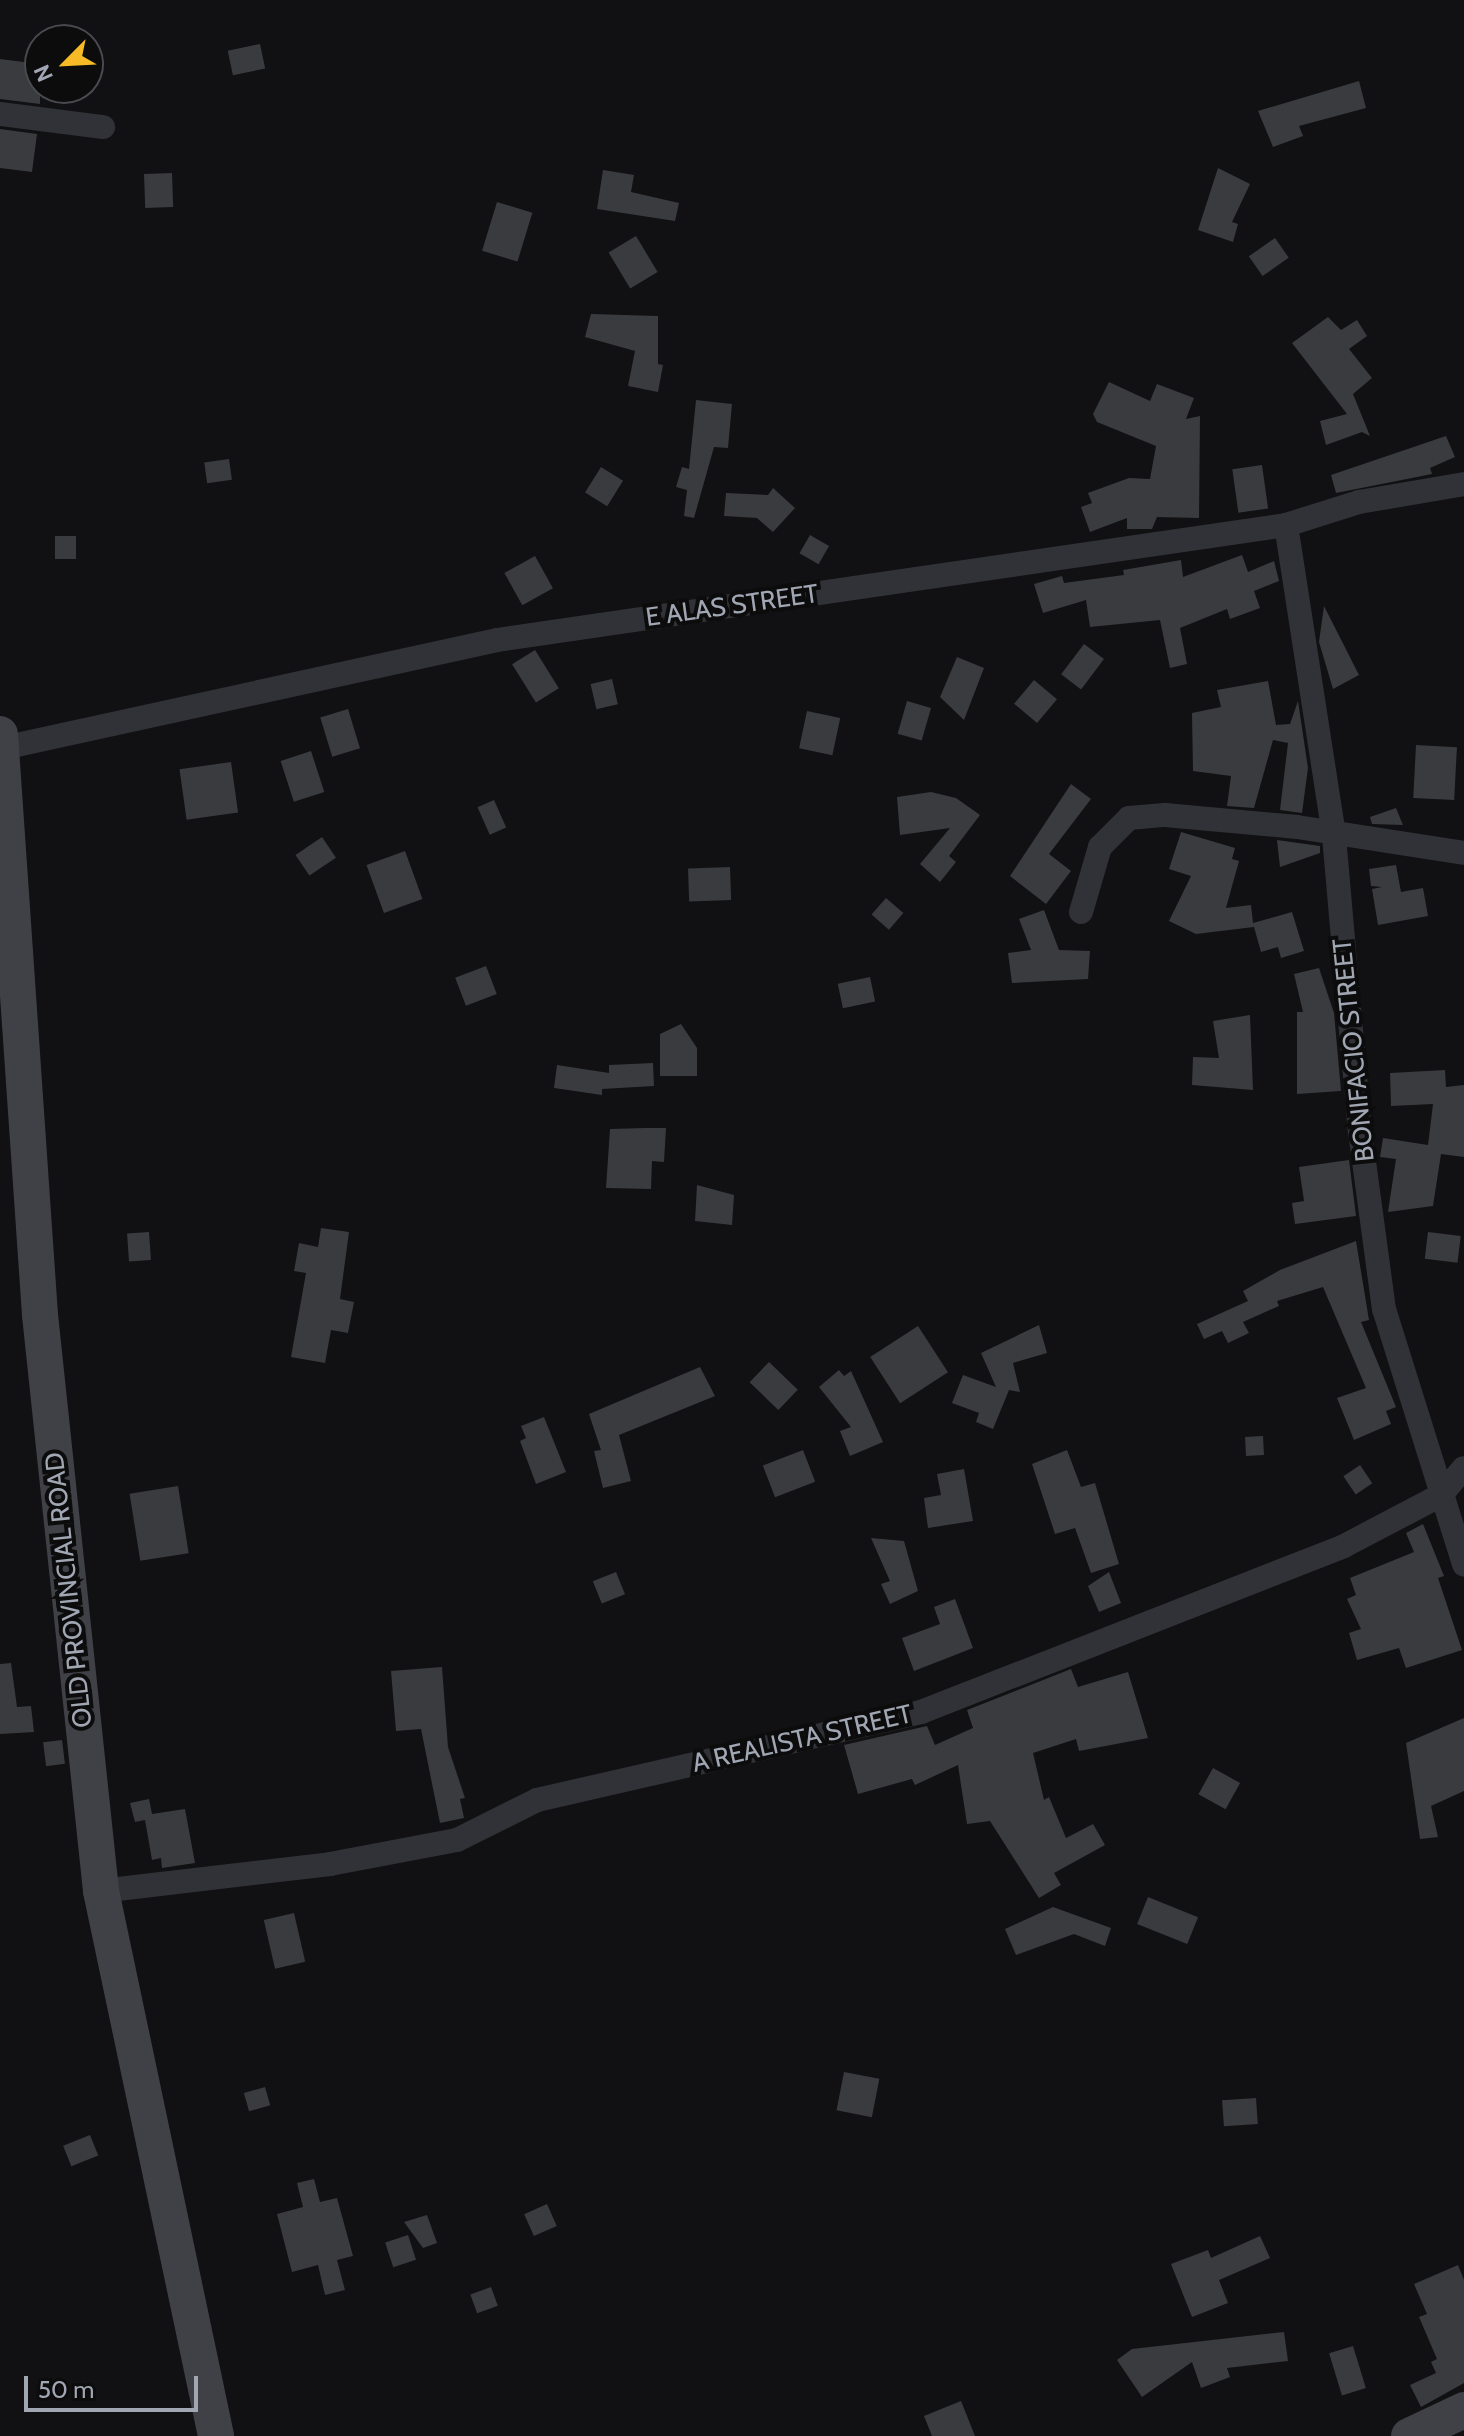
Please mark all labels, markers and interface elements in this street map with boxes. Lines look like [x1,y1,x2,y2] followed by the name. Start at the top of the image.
[24,24,104,104] north arrow
[28,61,59,86] text: N
[644,578,820,634] street label: E ALAS STREET
[1327,937,1381,1163] street label: BONIFACIO STREET
[39,1451,99,1729] street label: OLD PROVINCIAL ROAD
[689,1699,915,1779] street label: A REALISTA STREET
[28,2360,202,2410] scale bar
[38,2375,94,2404] text: 50 m

